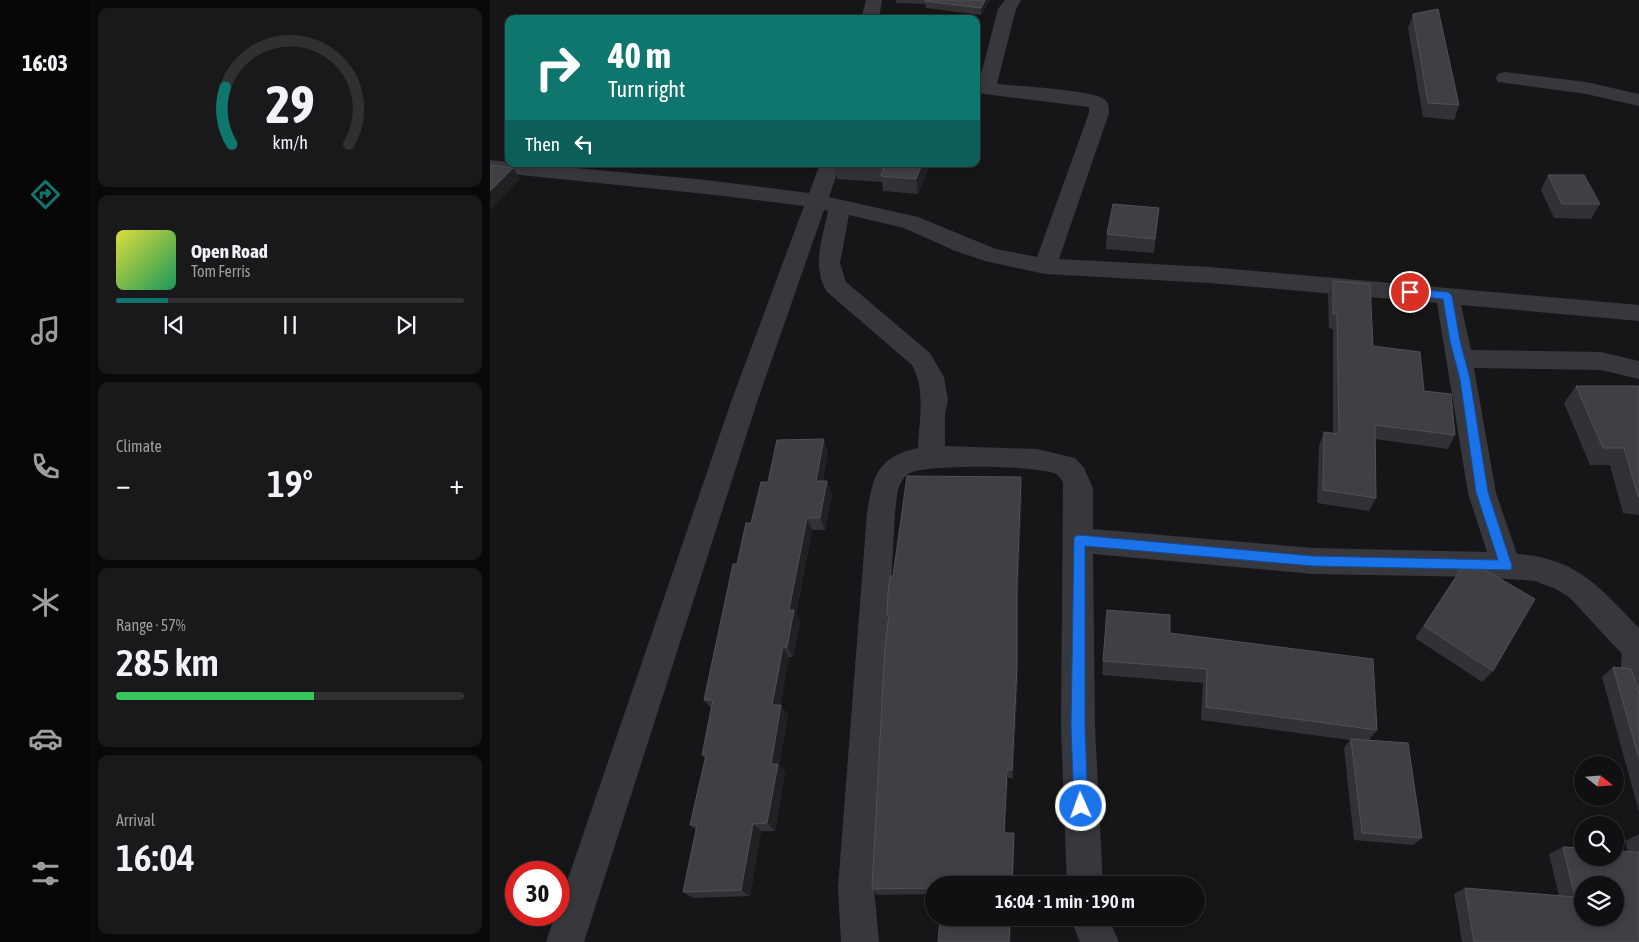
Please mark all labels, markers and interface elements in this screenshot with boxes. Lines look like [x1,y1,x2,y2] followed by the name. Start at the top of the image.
[525,35,590,100] icon: right
[608,35,671,75] text: 40 m
[22,50,68,76] text: 16:03
[266,74,314,134] text: 29
[608,76,685,102] text: Turn right
[570,130,598,158] icon: left
[272,132,308,153] text: km/h
[525,133,560,155] text: Then
[28,177,63,212] icon: directions
[191,240,268,262] text: Open Road
[191,262,250,280] text: Tom Ferris
[1389,271,1431,313] pin
[1396,278,1424,306] icon: arrive
[160,311,188,339] icon: previous
[276,311,304,339] icon: pause
[392,311,420,339] icon: next
[28,313,63,348] icon: music
[116,437,162,455] text: Climate
[28,449,63,484] icon: phone
[267,462,313,505] text: 19°
[116,468,131,500] text: −
[449,468,464,500] text: +
[28,585,63,620] icon: climate
[116,616,186,634] text: Range · 57%
[116,641,219,684] text: 285 km
[28,721,63,756] icon: car
[1574,756,1624,806] north arrow
[1574,756,1624,926] map controls
[1054,779,1106,831] position arrow
[116,811,155,829] text: Arrival
[1574,816,1624,866] button: search
[116,836,195,879] text: 16:04
[28,856,63,891] icon: filters
[505,861,570,926] speed limit sign: 30
[1574,876,1624,926] button: layers
[995,890,1135,912] text: 16:04 · 1 min · 190 m

